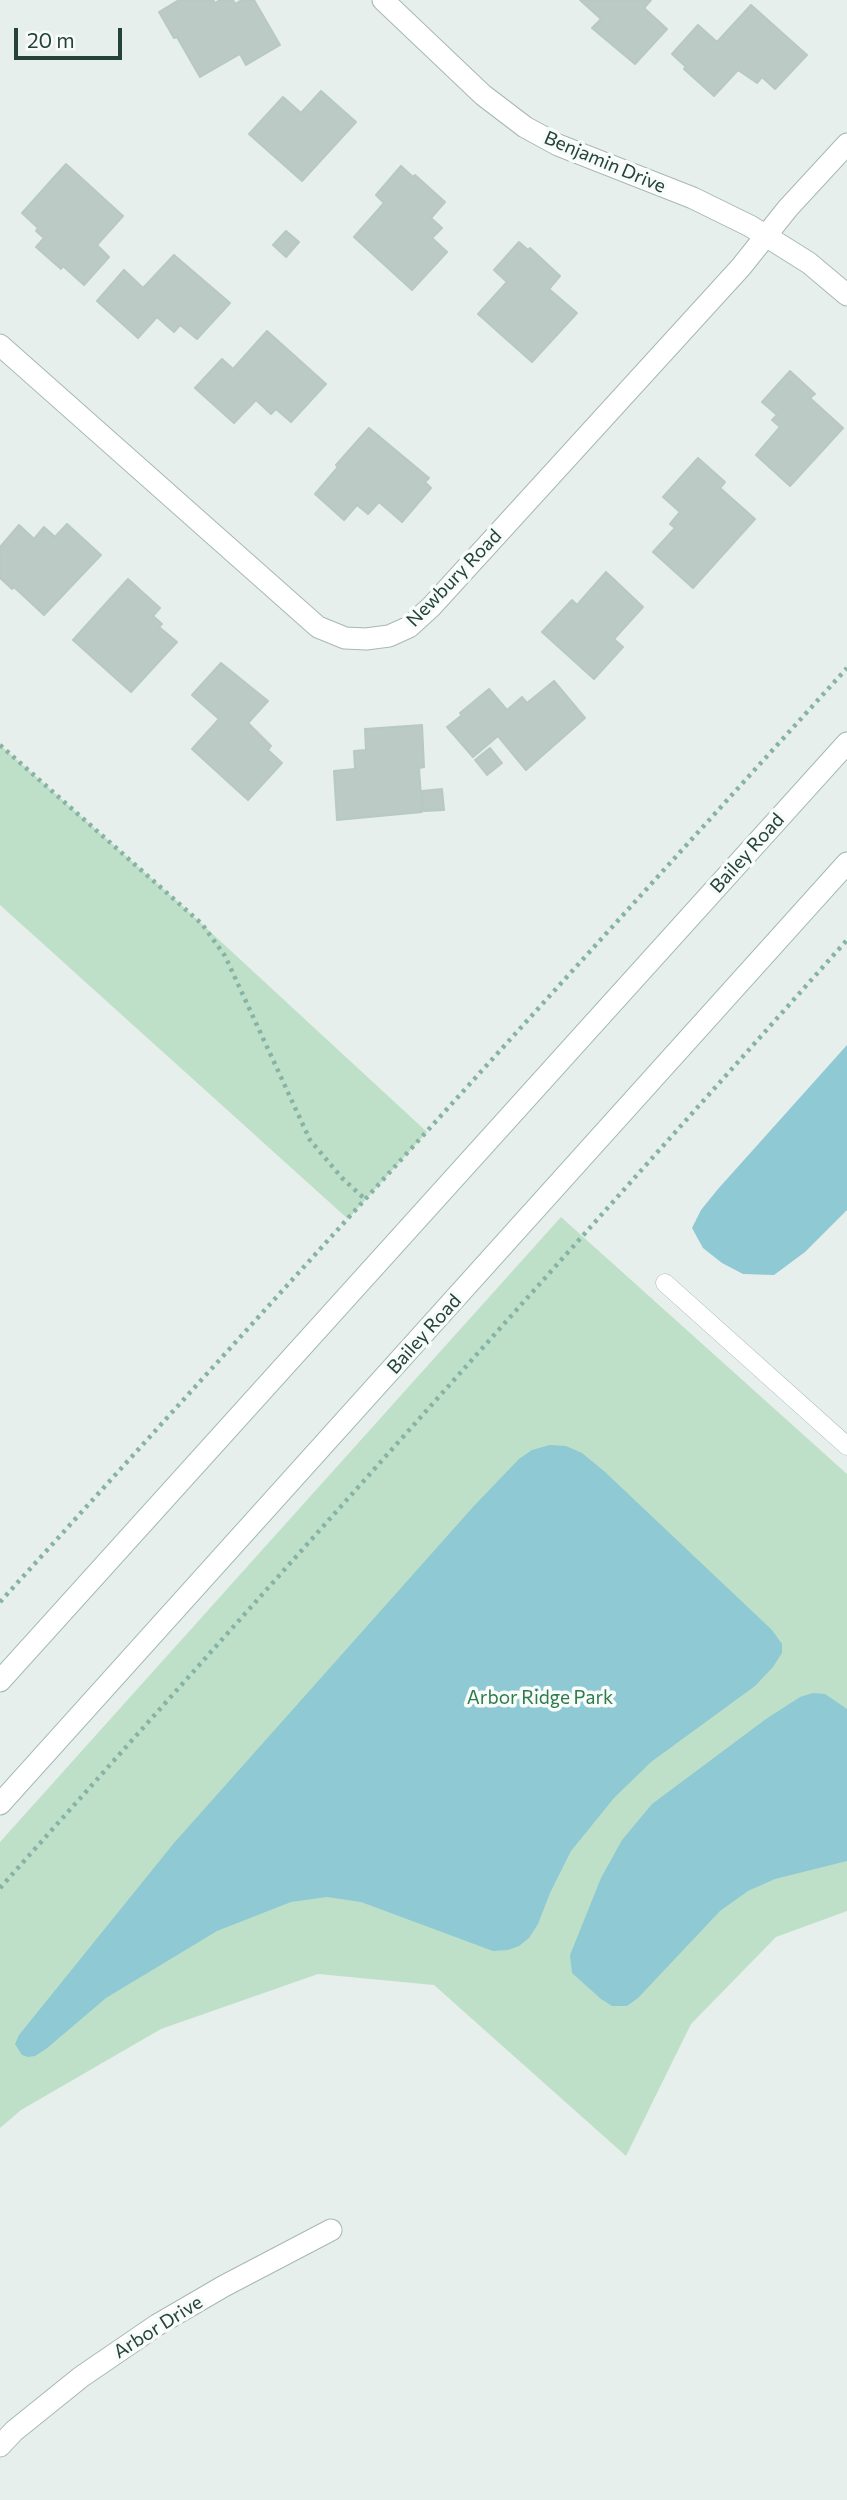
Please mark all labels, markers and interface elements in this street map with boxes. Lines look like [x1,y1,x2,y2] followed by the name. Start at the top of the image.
[18,14,126,58] scale bar
[27,27,75,52] text: 20 m
[541,126,669,198] street label: Benjamin Drive
[402,525,506,631] street label: Newbury Road
[705,808,789,898] street label: Bailey Road
[382,1289,466,1379] street label: Bailey Road
[467,1687,613,1709] park label: Arbor Ridge Park
[109,2291,207,2363] street label: Arbor Drive

